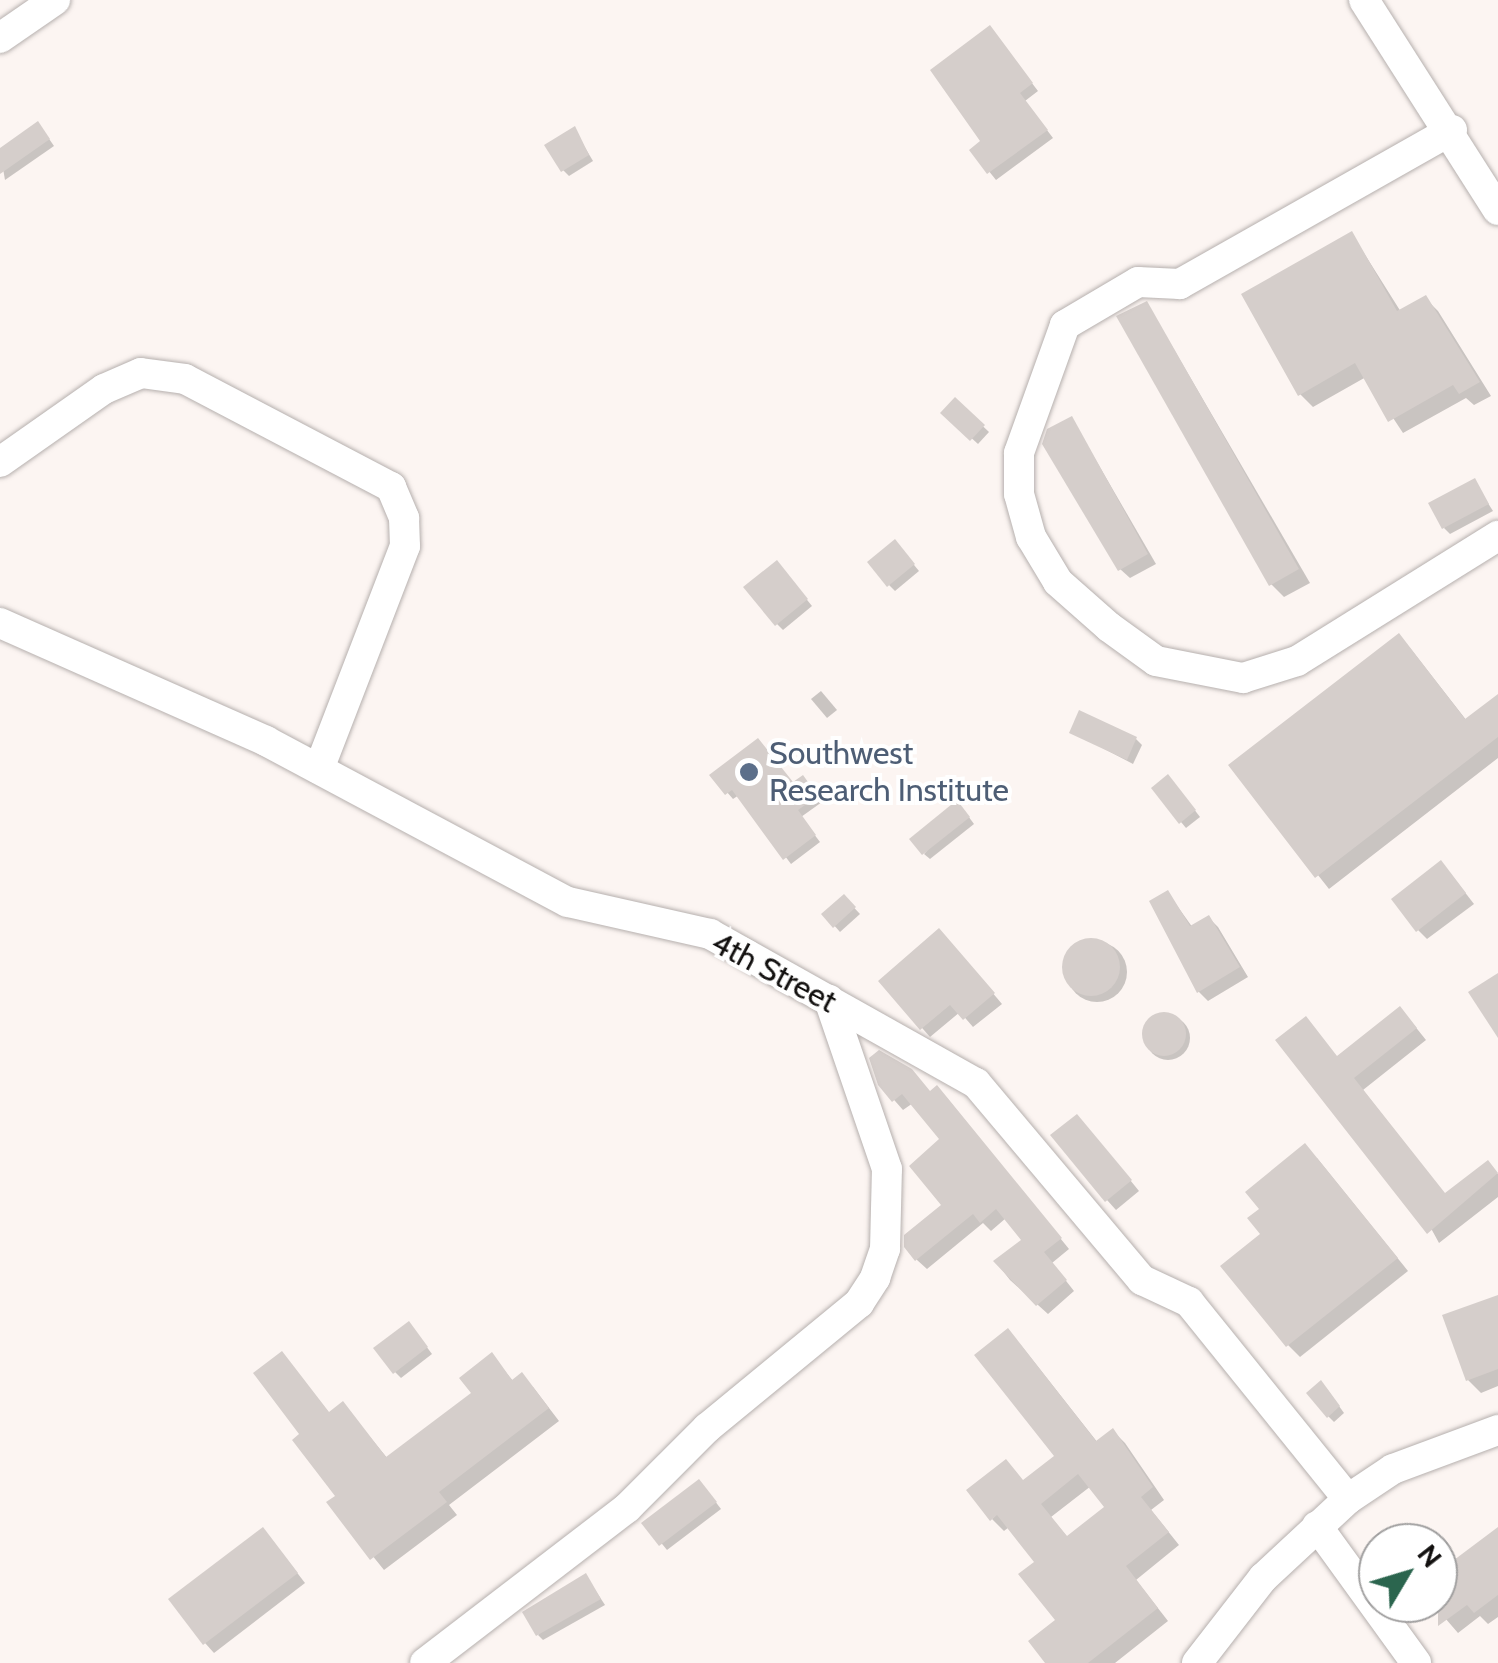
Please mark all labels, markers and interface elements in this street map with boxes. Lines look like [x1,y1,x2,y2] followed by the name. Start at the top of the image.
[769,735,1009,810] place label: Southwest Research Institute
[738,761,760,783] marker: Southwest Research Institute
[705,923,843,1021] street label: 4th Street
[1358,1523,1458,1623] north arrow
[1411,1537,1450,1574] text: N

